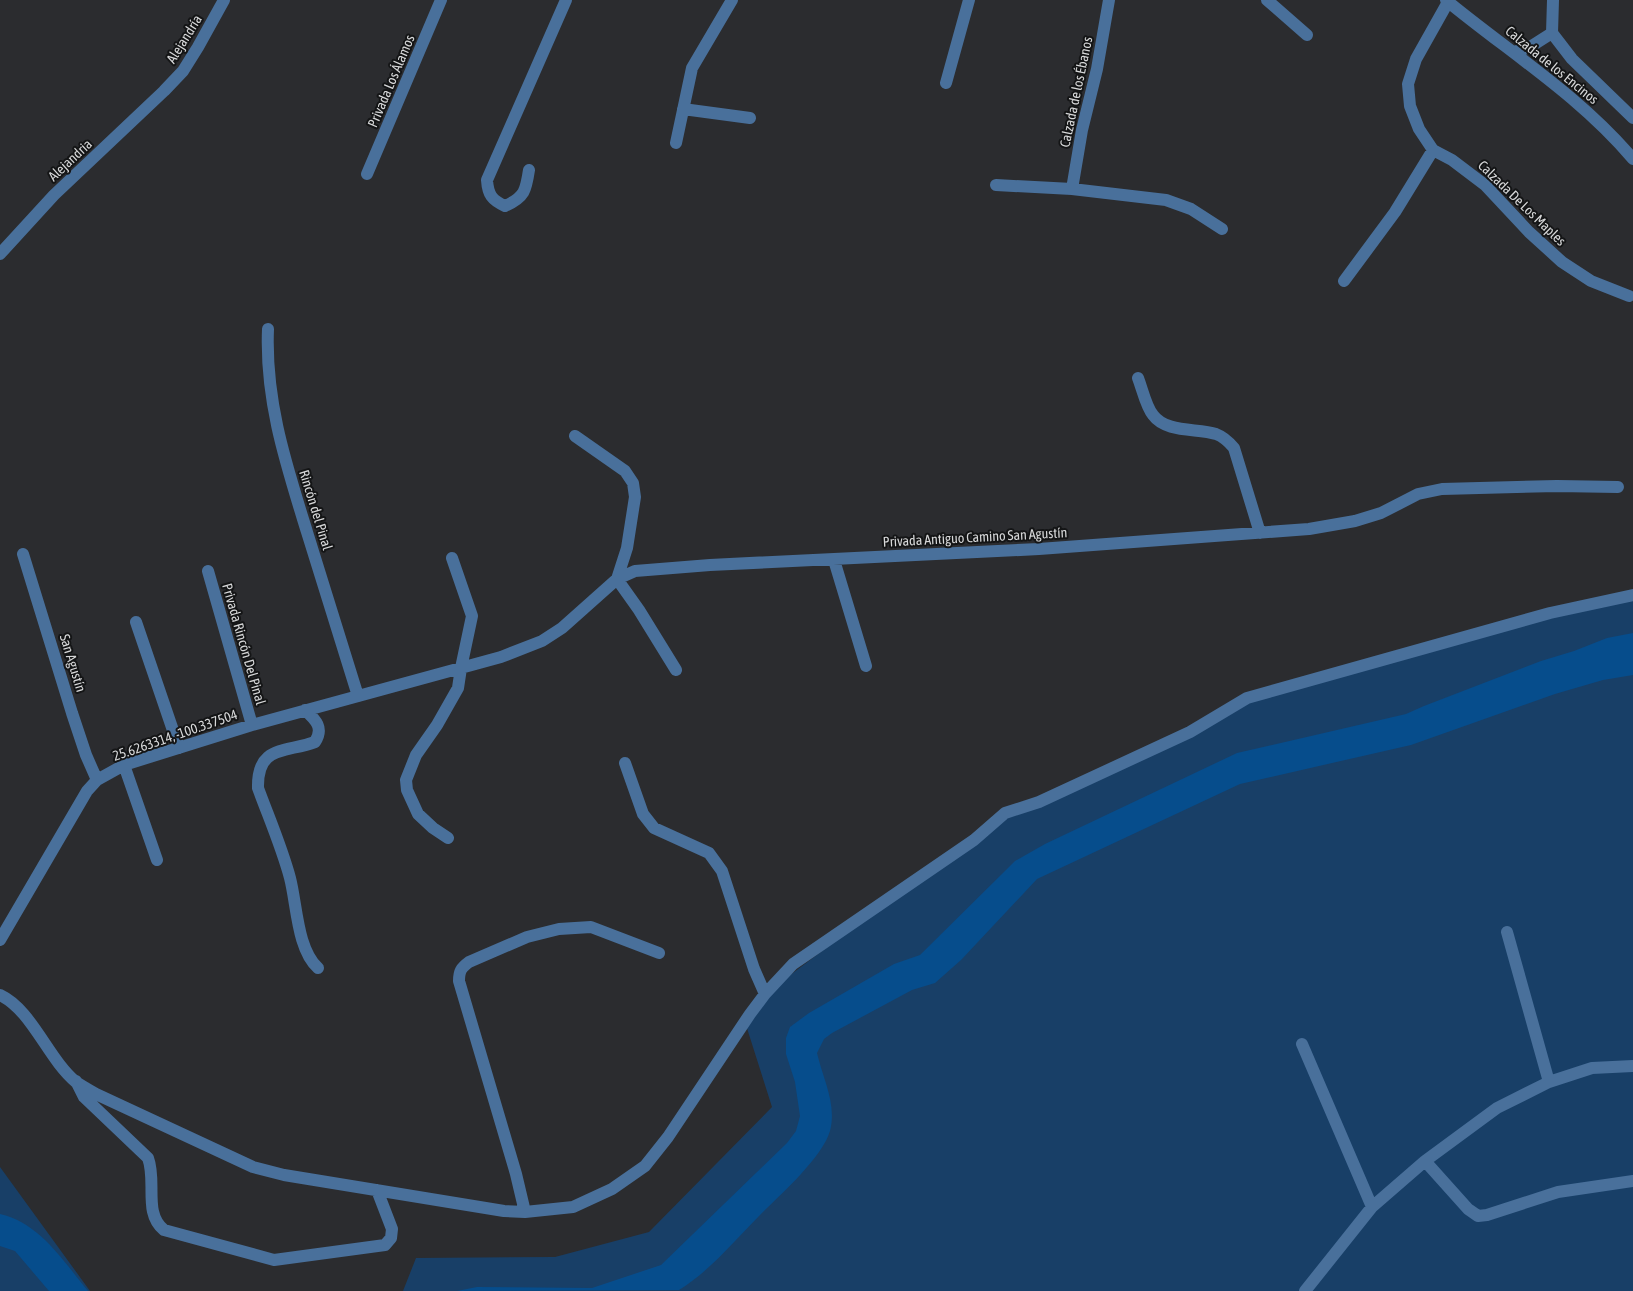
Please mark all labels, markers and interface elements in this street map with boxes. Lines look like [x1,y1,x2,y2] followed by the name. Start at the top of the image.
[163,12,205,66] street label: Alejandría
[1502,23,1602,107] street label: Calzada de los Encinos
[364,32,418,130] street label: Privada Los Álamos
[1056,35,1096,149] street label: Calzada de los Ébanos
[45,136,95,184] street label: Alejandria
[1475,157,1569,249] street label: Calzada De Los Maples
[296,468,336,552] street label: Rincón del Pinal
[882,524,1068,550] street label: Privada Antiguo Camino San Agustín
[219,581,269,707] street label: Privada Rincón Del Pinal
[57,632,89,694] street label: San Agustín
[111,706,240,764] street label: 25.6263314, -100.337504

